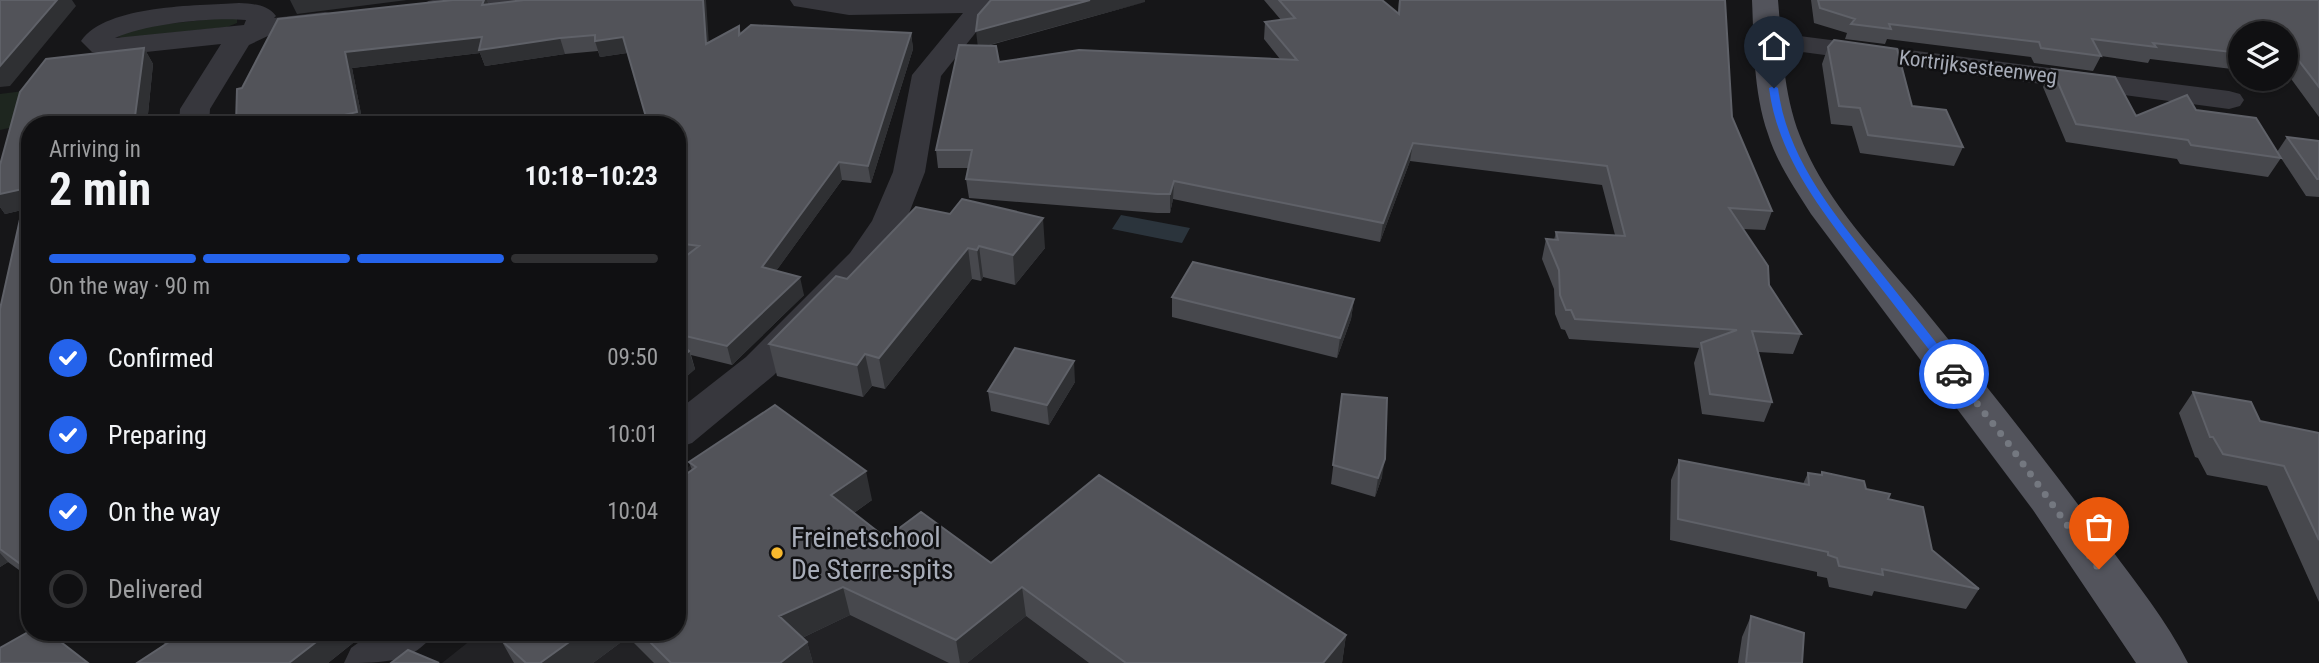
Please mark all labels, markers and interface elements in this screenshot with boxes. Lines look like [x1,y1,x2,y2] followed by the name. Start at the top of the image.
[1744,16,1804,88] pin
[2228,21,2298,91] map controls
[2228,21,2298,91] button: layers
[1755,27,1793,65] icon: home
[1898,45,2058,89] street label: Kortrijksesteenweg
[49,136,141,163] text: Arriving in
[524,161,658,191] text: 10:18–10:23
[49,162,151,216] text: 2 min
[49,273,210,300] text: On the way · 90 m
[49,339,87,377] icon: check
[1919,339,1989,409] courier
[108,343,214,373] text: Confirmed
[607,344,658,371] text: 09:50
[1935,355,1973,393] icon: car
[49,416,87,454] icon: check
[108,420,207,450] text: Preparing
[607,421,658,448] text: 10:01
[49,493,87,531] icon: check
[108,497,221,527] text: On the way
[2069,497,2129,569] pin
[607,498,658,525] text: 10:04
[2080,508,2118,546] icon: bag
[791,521,953,586] place label: Freinetschool De Sterre-spits
[769,545,785,561] marker: Freinetschool De Sterre-spits
[108,574,203,604] text: Delivered

